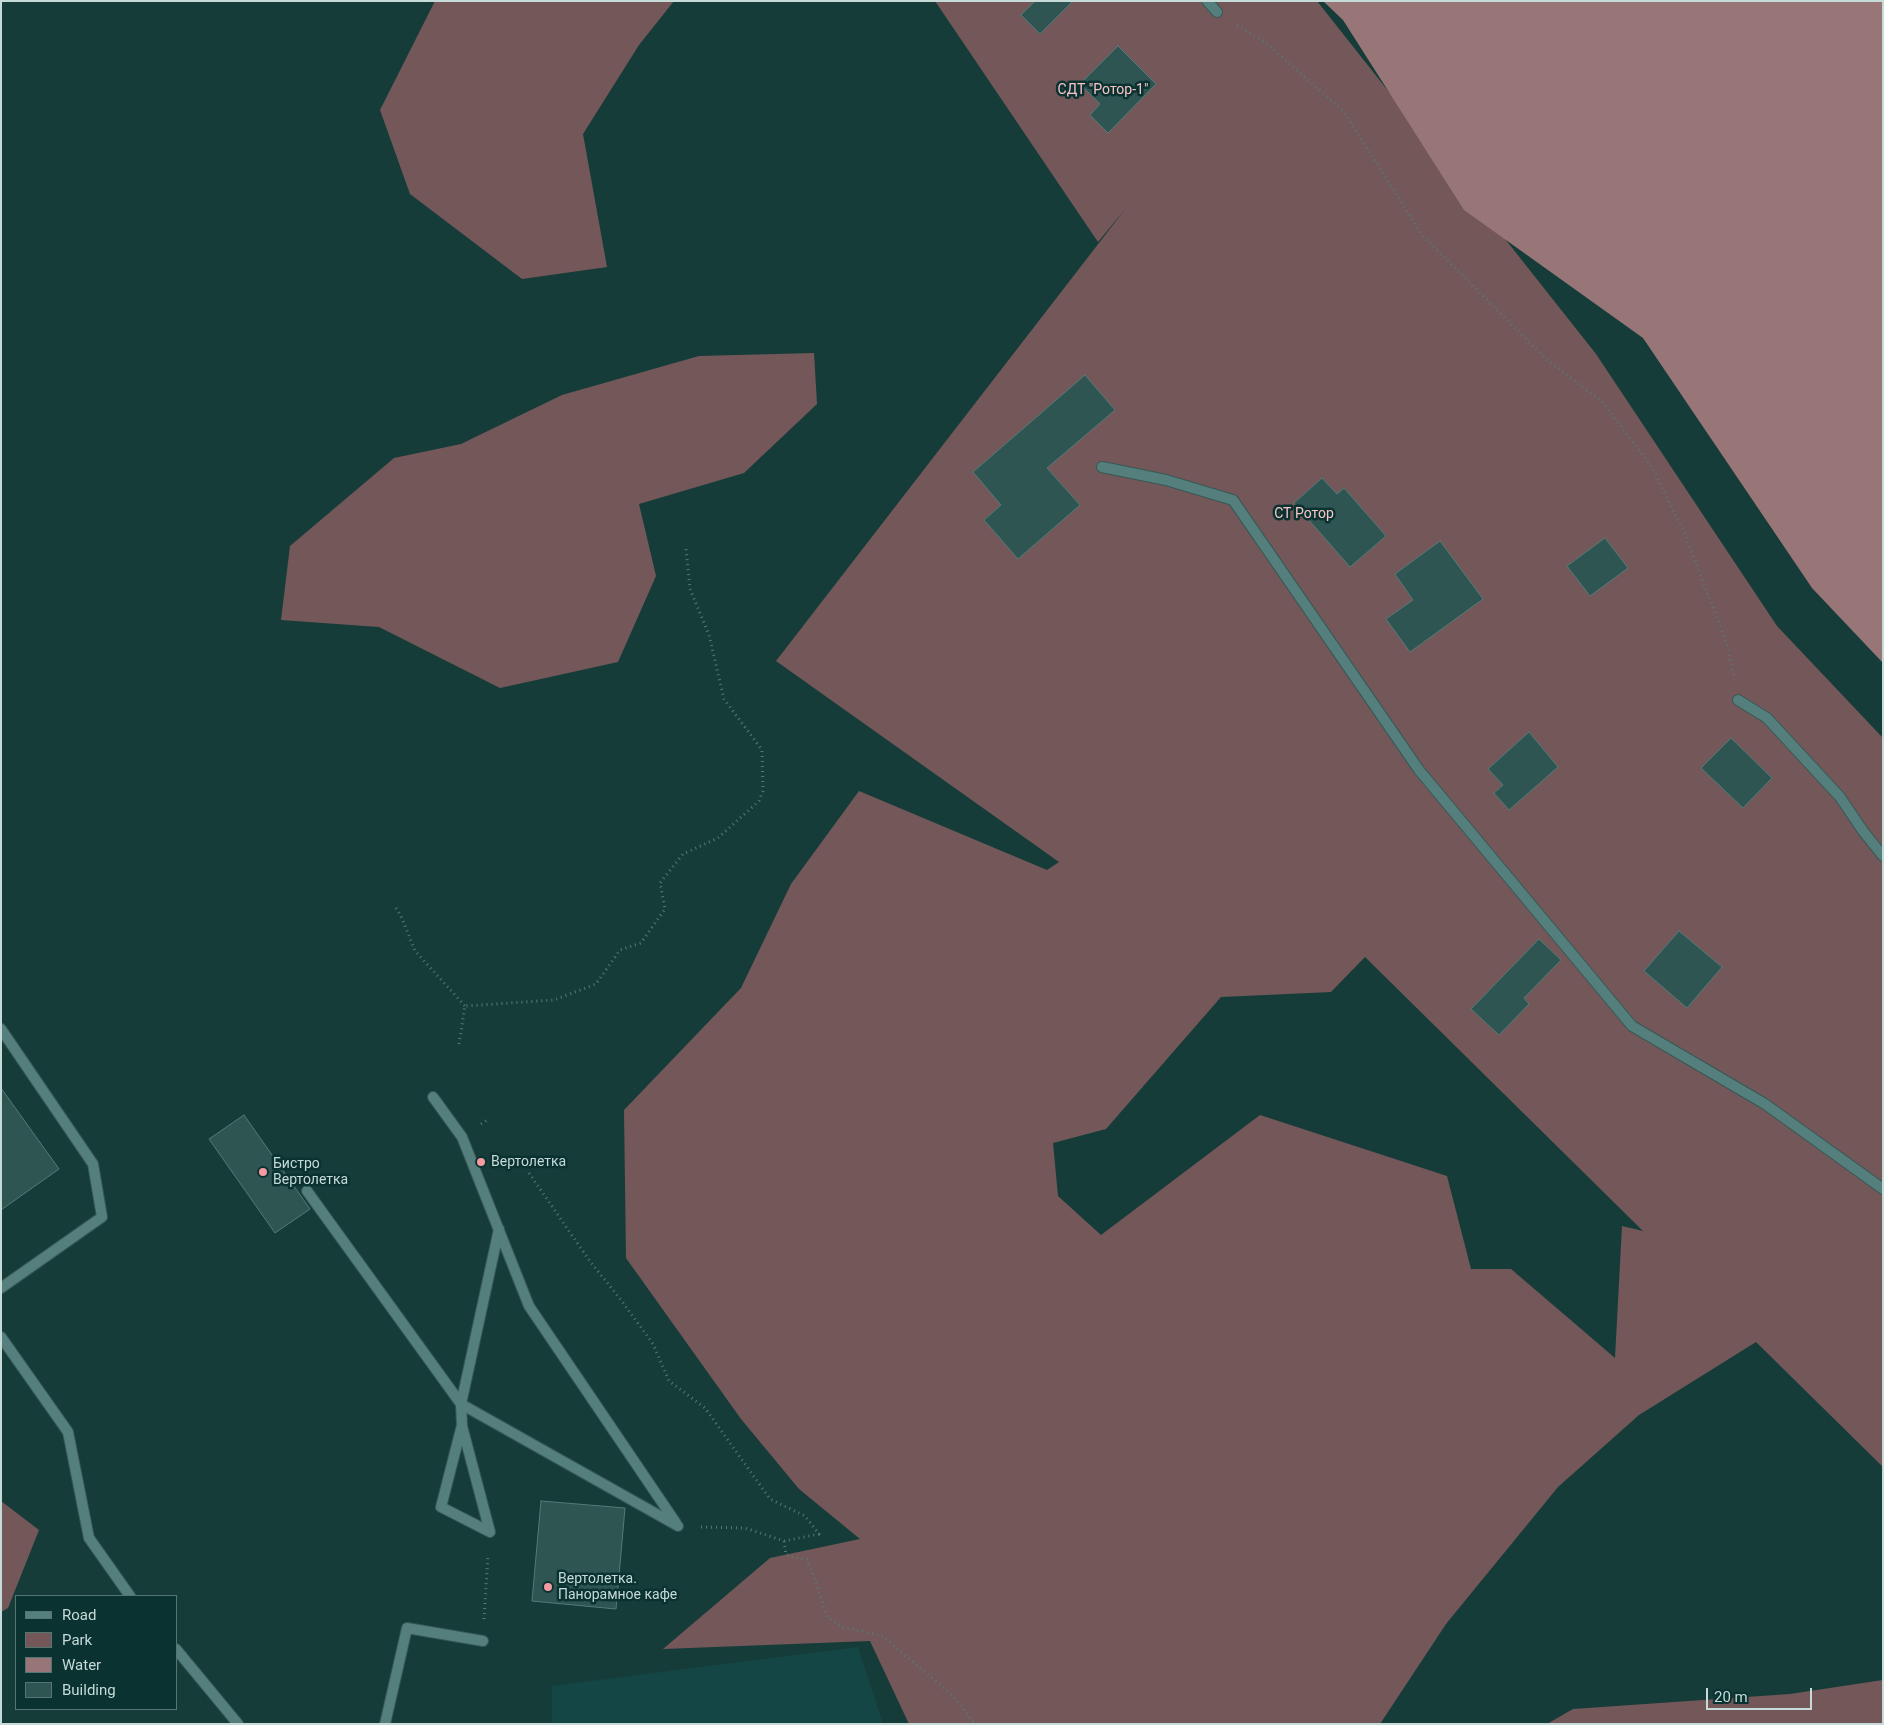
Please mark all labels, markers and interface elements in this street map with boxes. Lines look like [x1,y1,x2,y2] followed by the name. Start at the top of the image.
[1058,82,1148,98] park label: СДТ "Ротор-1"
[1274,506,1334,522] park label: СТ Ротор
[491,1154,566,1170] place label: Вертолетка
[273,1156,348,1188] place label: Бистро Вертолетка
[475,1156,487,1168] marker: Вертолетка
[257,1166,269,1178] marker: Бистро Вертолетка
[558,1571,677,1604] place label: Вертолетка. Панорамное кафе
[542,1581,554,1593] marker: Вертолетка. Панорамное кафе
[15,1595,178,1710] legend
[62,1606,96,1624] text: Road
[62,1631,92,1649] text: Park
[62,1656,101,1674] text: Water
[1709,1678,1815,1710] scale bar
[62,1681,116,1699] text: Building
[1714,1688,1748,1706] text: 20 m

